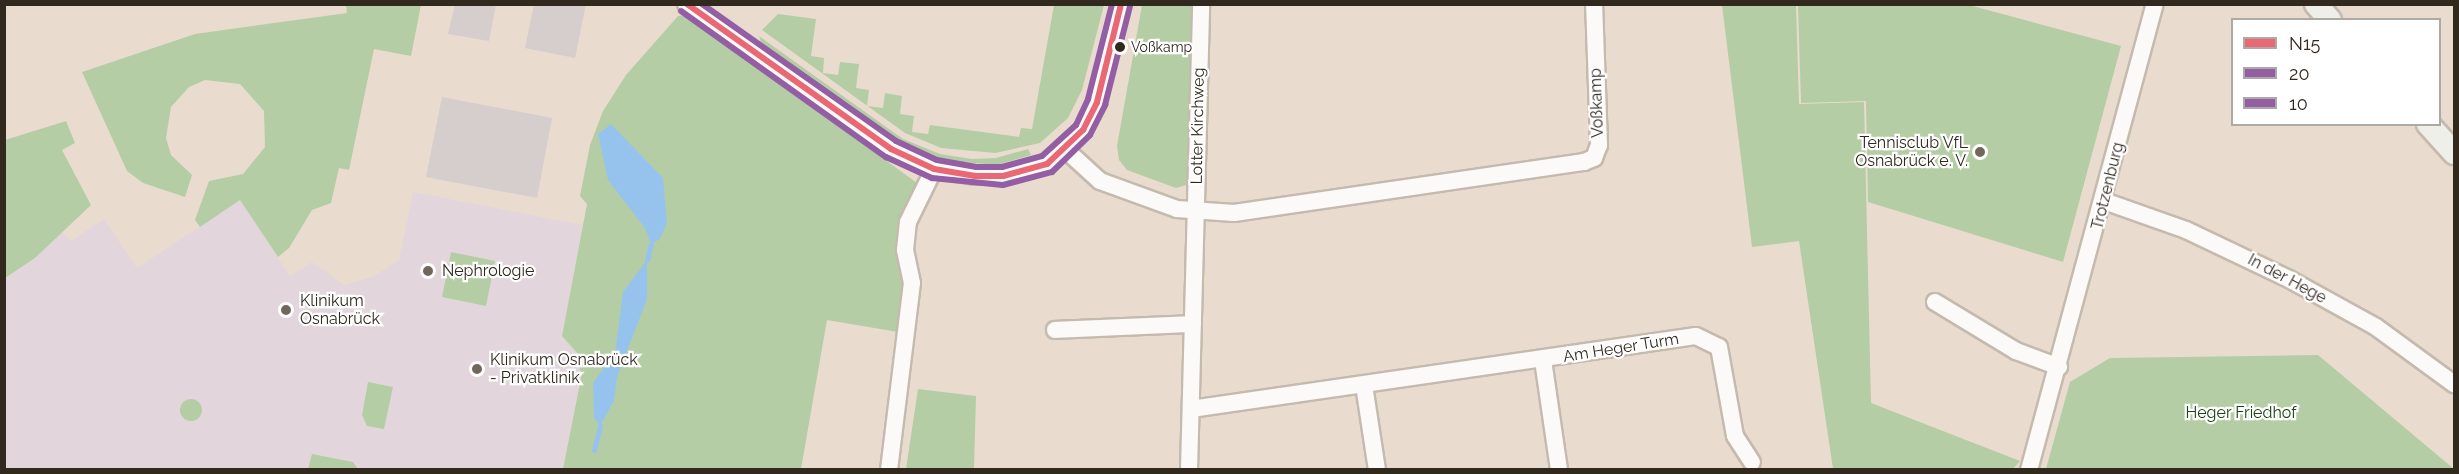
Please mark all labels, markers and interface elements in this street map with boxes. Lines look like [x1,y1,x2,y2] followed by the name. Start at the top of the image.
[2231,18,2441,126] legend
[2289,33,2320,54] text: N15
[1131,39,1192,55] place label: Voßkamp
[1114,41,1126,53] marker: Voßkamp
[2289,63,2309,84] text: 20
[1187,67,1209,185] street label: Lotter Kirchweg
[1586,68,1608,138] street label: Voßkamp
[2289,93,2308,114] text: 10
[1855,133,1968,171] place label: Tennisclub VfL Osnabrück e. V.
[2088,140,2128,232] street label: Trotzenburg
[1973,145,1987,159] marker: Tennisclub VfL Osnabrück e. V.
[2244,250,2330,308] street label: In der Hege
[442,261,534,281] place label: Nephrologie
[419,262,437,280] marker: Nephrologie
[300,291,380,329] place label: Klinikum Osnabrück
[277,301,295,319] marker: Klinikum Osnabrück
[1561,329,1681,367] street label: Am Heger Turm
[490,350,638,388] place label: Klinikum Osnabrück - Privatklinik
[468,360,486,378] marker: Klinikum Osnabrück - Privatklinik
[2185,403,2297,423] park label: Heger Friedhof

